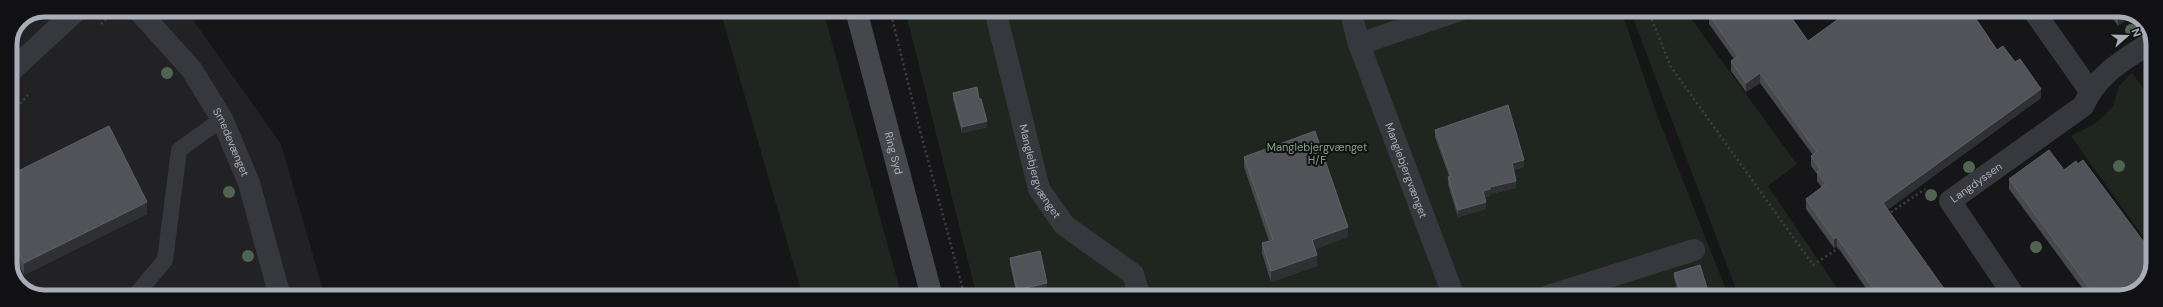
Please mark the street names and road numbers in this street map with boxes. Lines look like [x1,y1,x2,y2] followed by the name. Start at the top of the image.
[210,105,252,179] street label: Smedevænget
[1382,121,1431,220] street label: Manglebjergvænget
[1016,123,1064,221] street label: Manglebjergvænget
[882,130,906,176] street label: Ring Syd
[1947,159,2005,206] street label: Langdyssen

